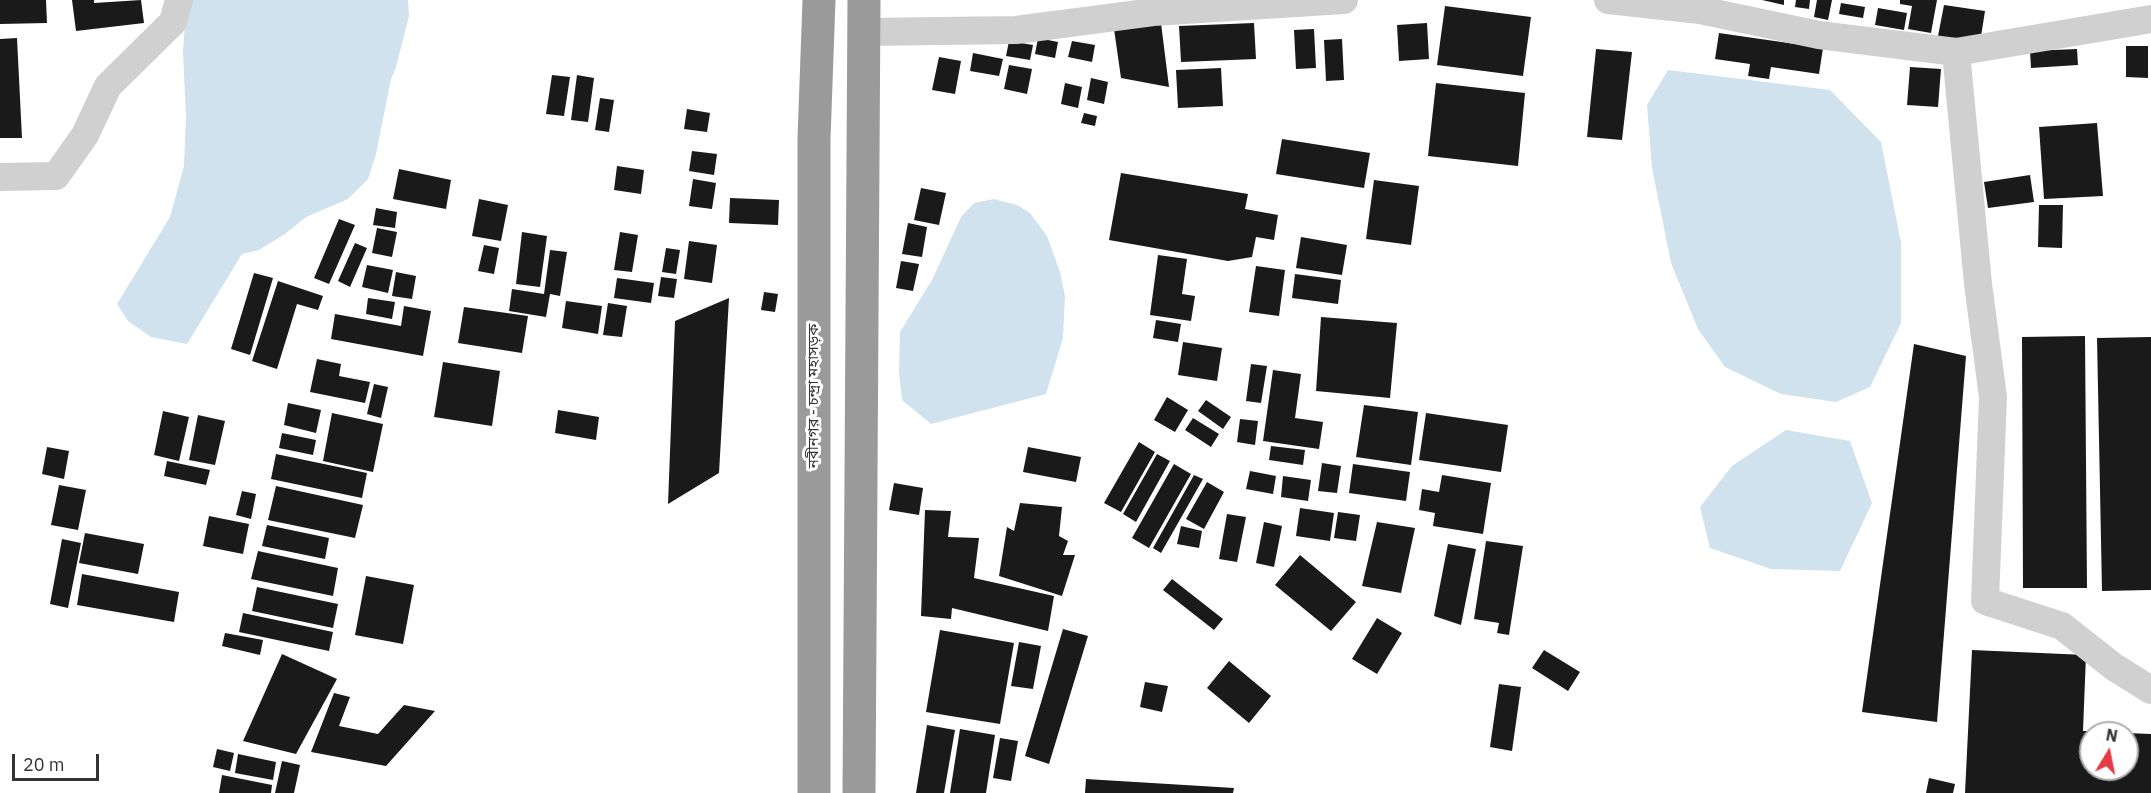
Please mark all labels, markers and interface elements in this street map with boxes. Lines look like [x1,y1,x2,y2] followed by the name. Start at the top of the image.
[805,324,823,468] street label: নবীনগর - চন্দ্রা মহাসড়ক
[2079,721,2139,781] north arrow
[2104,724,2119,746] text: N
[15,742,102,780] scale bar
[23,753,65,776] text: 20 m

